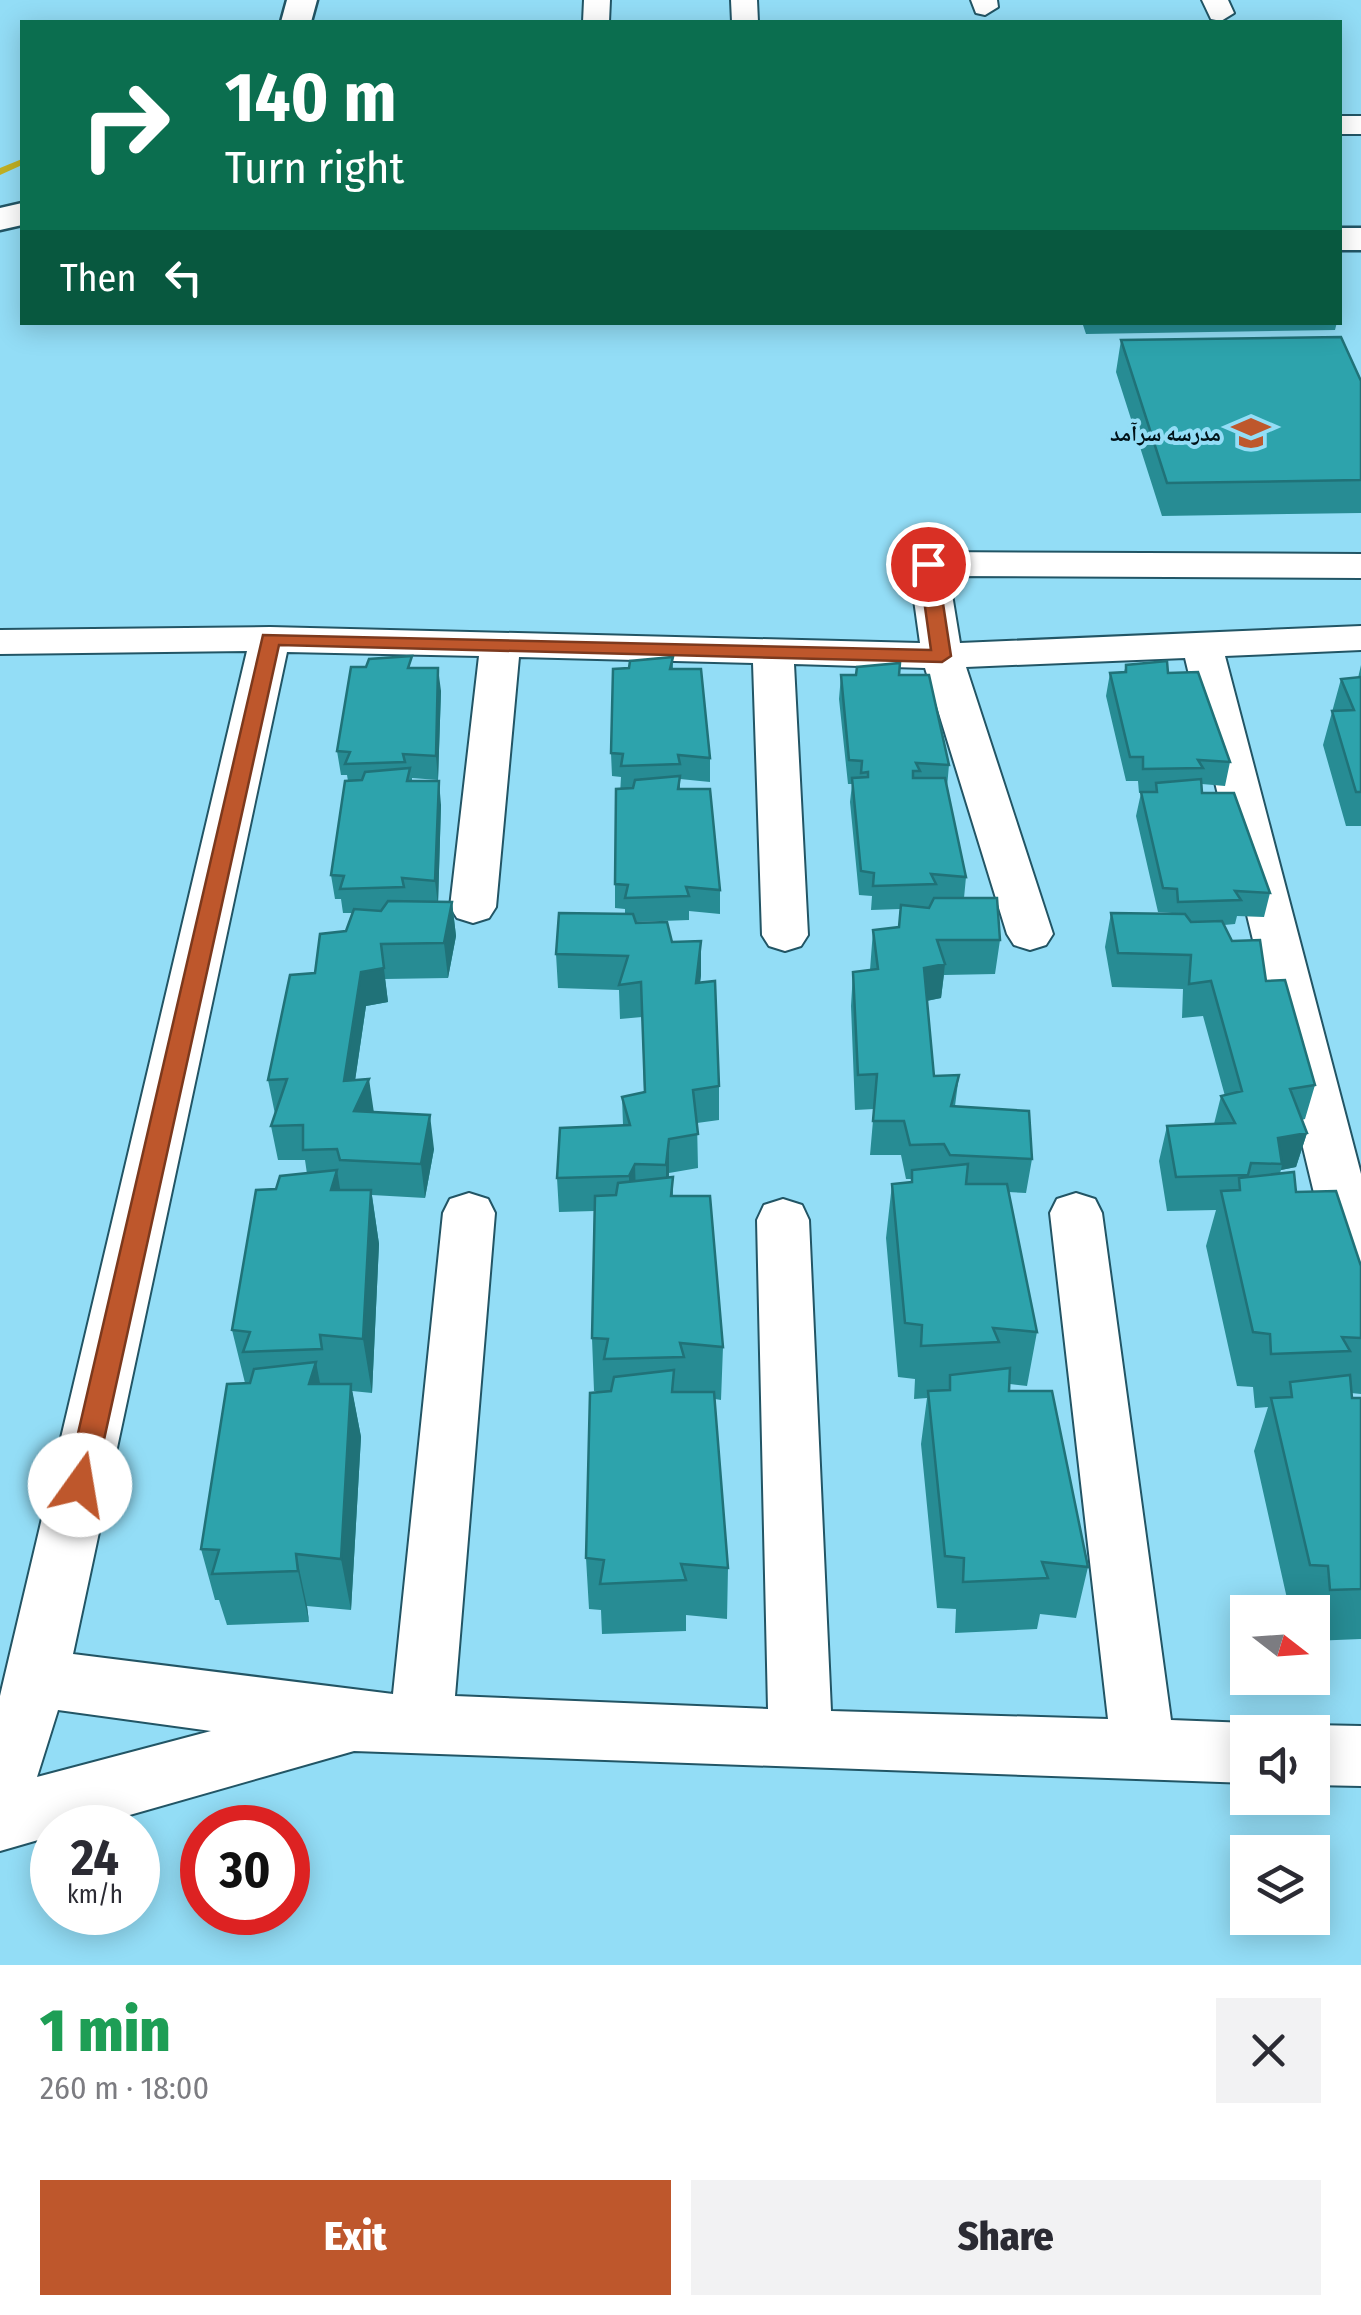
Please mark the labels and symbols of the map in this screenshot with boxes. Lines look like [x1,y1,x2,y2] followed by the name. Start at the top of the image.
[1230,412,1272,454] school or university icon: مدرسه سرآمد
[1110,420,1221,447] place label: مدرسه سرآمد
[886,522,971,607] pin
[28,1433,132,1537] position arrow
[1230,1595,1330,1695] north arrow
[180,1805,310,1935] speed limit sign: 30

